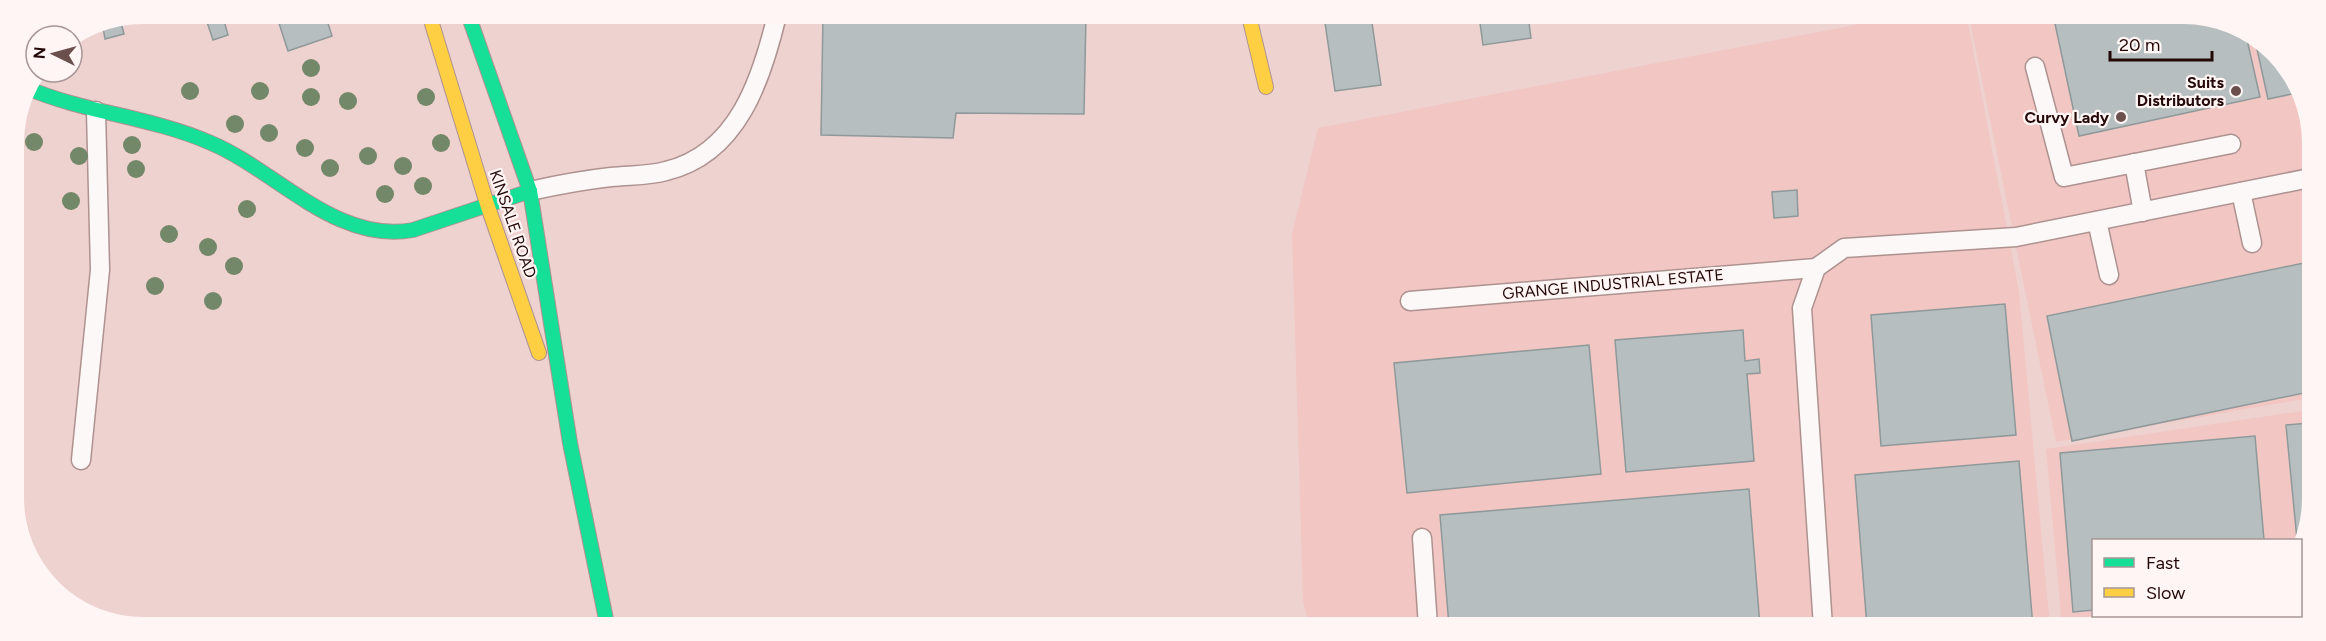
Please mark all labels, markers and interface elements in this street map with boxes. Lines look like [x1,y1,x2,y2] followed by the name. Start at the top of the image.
[24,24,84,84] north arrow
[2110,24,2212,62] scale bar
[2119,34,2160,56] text: 20 m
[30,46,50,60] text: N
[2137,73,2225,110] place label: Suits Distributors
[2229,84,2243,98] marker: Suits Distributors
[2024,108,2110,127] place label: Curvy Lady
[2114,110,2128,124] marker: Curvy Lady
[486,167,540,281] street label: KINSALE ROAD
[1502,265,1724,303] street label: GRANGE INDUSTRIAL ESTATE
[2092,539,2302,617] legend
[2146,552,2180,574] text: Fast
[2146,582,2185,604] text: Slow

